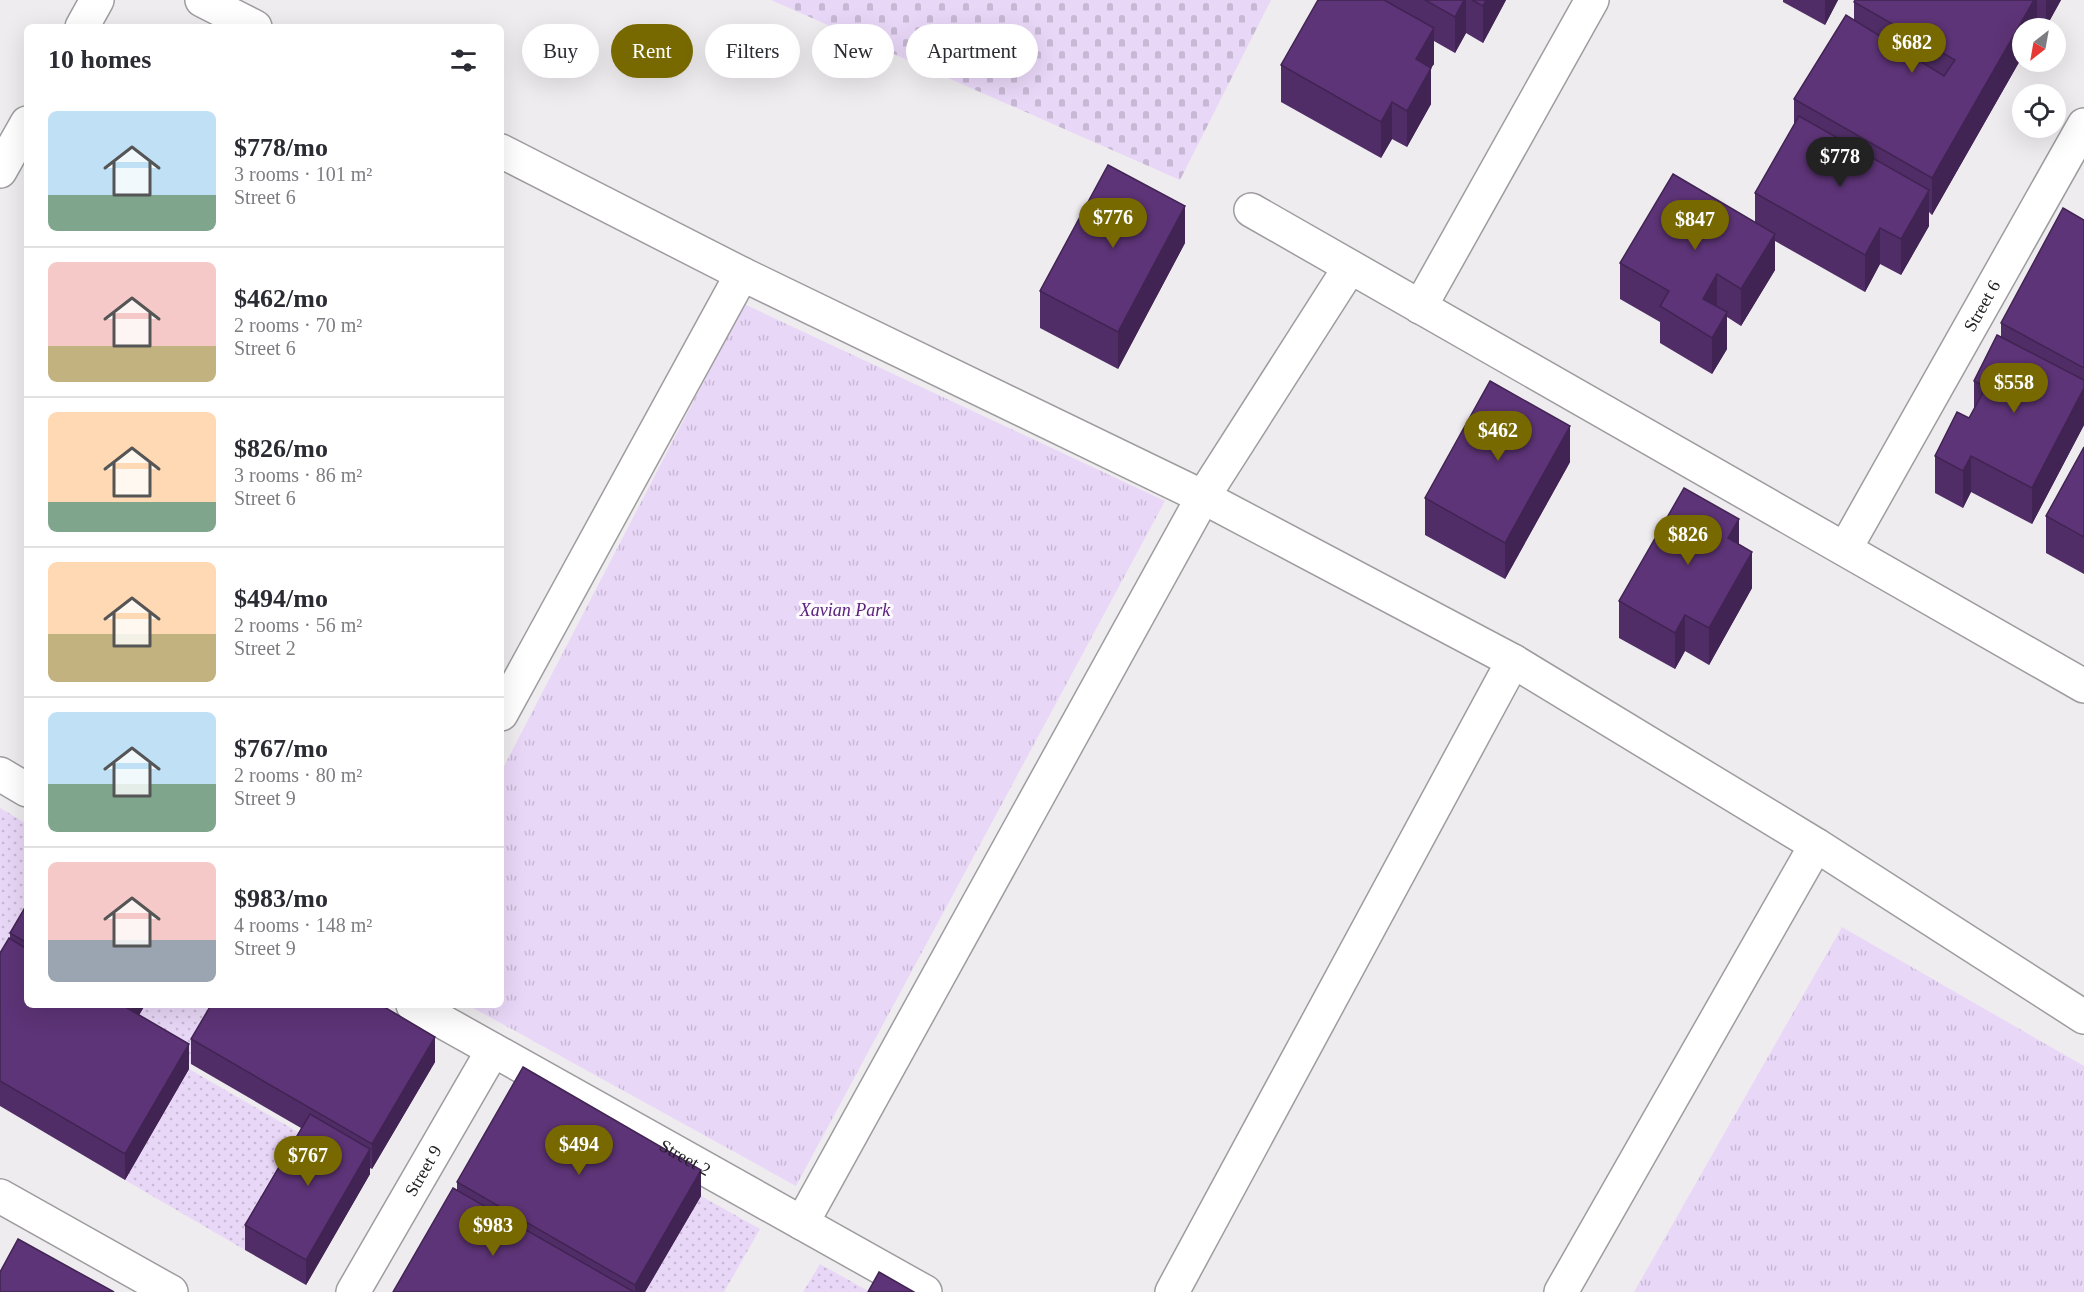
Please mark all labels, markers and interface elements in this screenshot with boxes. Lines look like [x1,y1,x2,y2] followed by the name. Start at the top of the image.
[2012,18,2066,72] north arrow
[2012,18,2066,138] map controls
[1876,23,1948,74] pin: $682
[522,24,599,78] chip: Buy
[611,24,693,78] chip: Rent
[705,24,800,78] chip: Filters
[812,24,894,78] chip: New
[906,24,1038,78] chip: Apartment
[1892,31,1932,53] text: $682
[447,44,480,77] icon: filters
[48,45,151,74] text: 10 homes
[2012,84,2066,138] button: locate
[234,133,328,162] text: $778/mo
[96,135,168,207] icon: home
[1804,137,1876,188] pin: $778
[1820,145,1860,167] text: $778
[234,163,372,185] text: 3 rooms · 101 m²
[234,186,296,208] text: Street 6
[1077,198,1149,249] pin: $776
[1659,200,1731,251] pin: $847
[1093,206,1133,228] text: $776
[1675,208,1715,230] text: $847
[1960,277,2004,335] street label: Street 6
[234,284,328,313] text: $462/mo
[96,286,168,358] icon: home
[234,314,362,336] text: 2 rooms · 70 m²
[234,337,296,359] text: Street 6
[1978,363,2050,414] pin: $558
[1994,371,2034,393] text: $558
[1462,411,1534,462] pin: $462
[1478,419,1518,441] text: $462
[234,434,328,463] text: $826/mo
[96,436,168,508] icon: home
[234,464,362,486] text: 3 rooms · 86 m²
[234,487,296,509] text: Street 6
[1652,515,1724,566] pin: $826
[1668,523,1708,545] text: $826
[234,584,328,613] text: $494/mo
[96,586,168,658] icon: home
[799,600,891,620] park label: Xavian Park
[234,614,362,636] text: 2 rooms · 56 m²
[234,637,296,659] text: Street 2
[234,734,328,763] text: $767/mo
[96,736,168,808] icon: home
[234,764,362,786] text: 2 rooms · 80 m²
[234,787,296,809] text: Street 9
[234,884,328,913] text: $983/mo
[96,886,168,958] icon: home
[234,914,372,936] text: 4 rooms · 148 m²
[234,937,296,959] text: Street 9
[543,1125,615,1176] pin: $494
[559,1133,599,1155] text: $494
[656,1135,714,1180] street label: Street 2
[272,1136,344,1187] pin: $767
[401,1142,446,1200] street label: Street 9
[288,1144,328,1166] text: $767
[457,1206,529,1257] pin: $983
[473,1214,513,1236] text: $983

